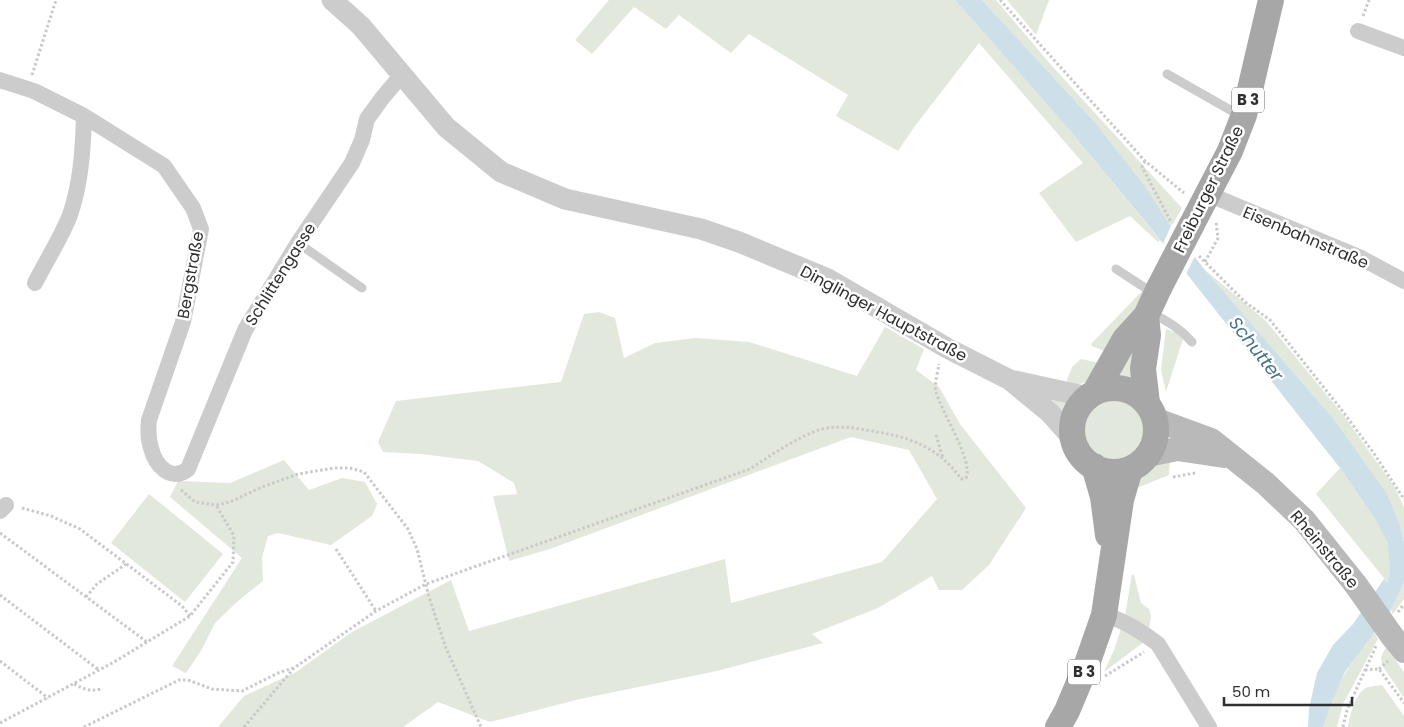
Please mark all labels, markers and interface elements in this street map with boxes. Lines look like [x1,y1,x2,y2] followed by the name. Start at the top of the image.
[1232,88,1264,112] road number: B 3
[1168,122,1249,257] street label: Freiburger Straße
[1239,201,1372,274] street label: Eisenbahnstraße
[240,218,321,330] street label: Schlittengasse
[172,230,209,321] street label: Bergstraße
[796,260,971,367] street label: Dinglinger Hauptstraße
[1223,311,1290,387] water label: Schutter
[1285,505,1364,593] street label: Rheinstraße
[1068,660,1100,684] road number: B 3
[1224,674,1352,706] scale bar
[1232,681,1270,702] text: 50 m

